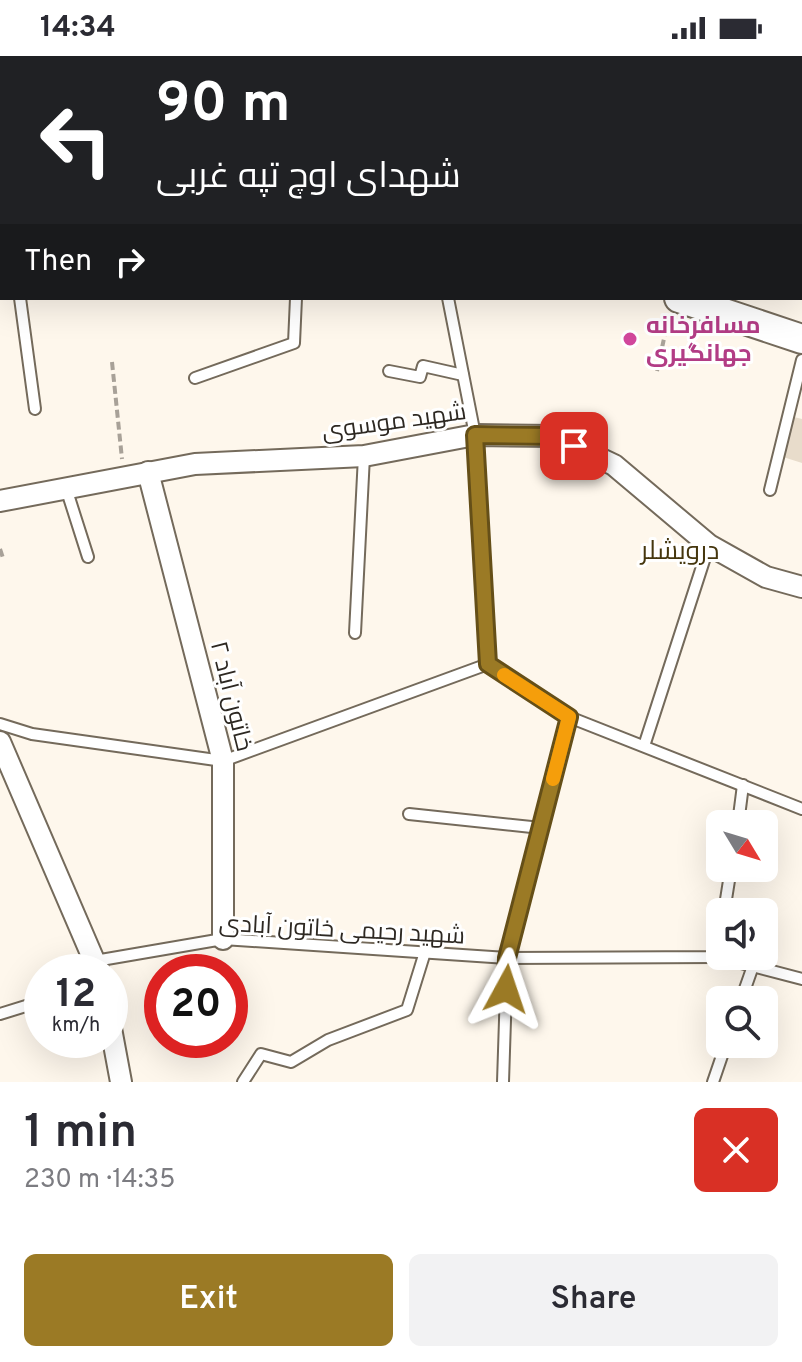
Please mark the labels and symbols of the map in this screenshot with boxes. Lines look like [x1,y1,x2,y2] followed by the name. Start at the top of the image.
[646,312,761,370] place label: مسافرخانه جهانگیری
[621,330,639,348] marker: مسافرخانه جهانگیری
[320,398,469,448] street label: شهید موسوی
[540,412,608,480] pin
[639,536,719,569] district label: درویشلر
[202,638,258,755] street label: خاتون آباد ۲
[706,810,778,882] north arrow
[218,910,466,952] street label: شهید رحیمی خاتون آبادی
[464,947,548,1031] position arrow
[144,954,248,1058] speed limit sign: 20

